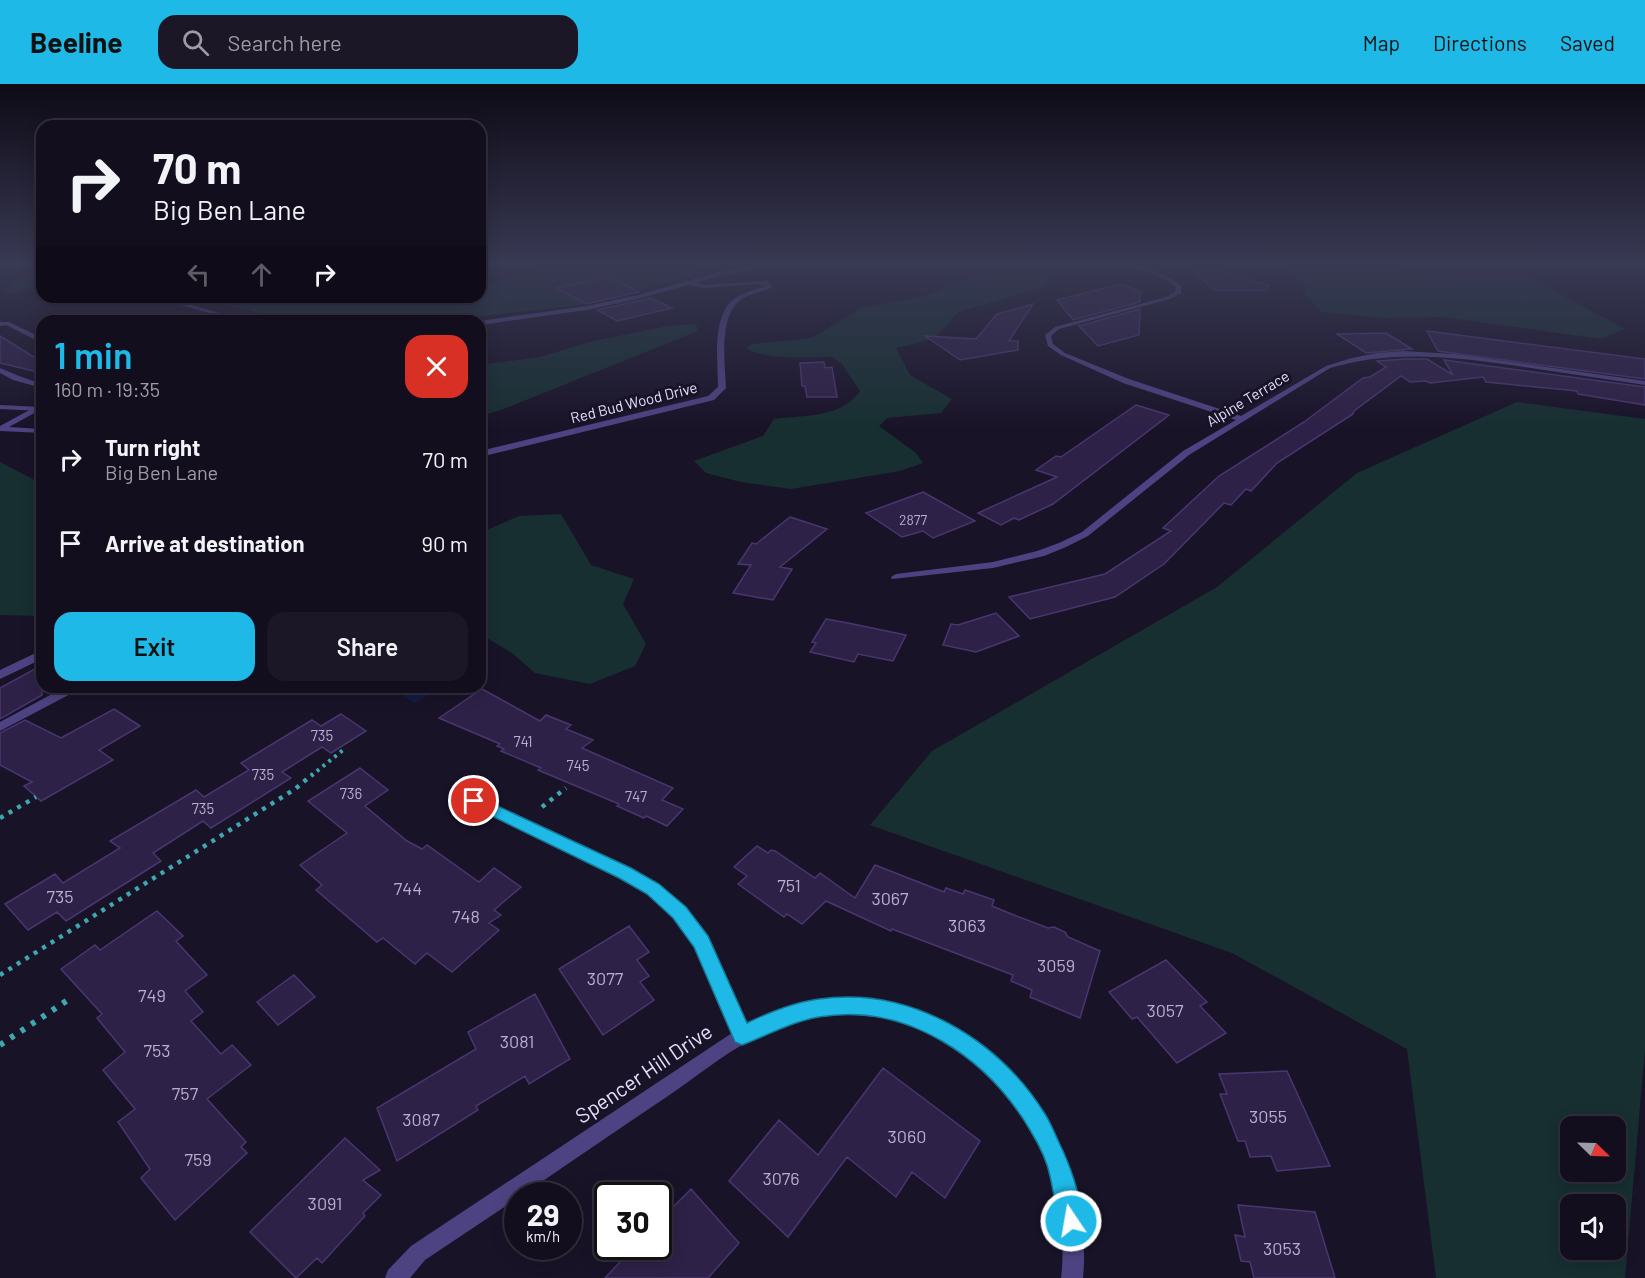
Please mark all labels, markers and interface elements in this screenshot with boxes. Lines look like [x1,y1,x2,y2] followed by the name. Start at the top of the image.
[158,15,578,69] search box
[30,25,122,59] text: Beeline
[179,26,212,59] icon: search
[227,29,342,55] text: Search here
[1363,30,1400,55] text: Map
[1433,30,1527,55] text: Directions
[1560,30,1615,55] text: Saved
[153,142,241,192] text: 70 m
[54,144,132,222] icon: right
[153,193,306,225] text: Big Ben Lane
[182,258,215,291] icon: left
[245,258,278,291] icon: ahead
[308,258,341,291] icon: right
[54,333,133,376] text: 1 min
[405,335,468,398] button: close
[1203,366,1292,430] street label: Alpine Terrace
[54,377,160,401] text: 160 m · 19:35
[568,378,699,427] street label: Red Bud Wood Drive
[105,434,200,460] text: Turn right
[54,443,87,476] icon: right
[423,446,468,472] text: 70 m
[105,460,218,484] text: Big Ben Lane
[899,511,927,528] house number: 2877
[54,527,87,560] icon: arrive
[105,530,304,556] text: Arrive at destination
[422,530,468,556] text: 90 m
[54,612,255,681] button: Exit
[267,612,468,681] button: Share
[311,726,333,744] house number: 735
[513,732,533,750] house number: 741
[566,756,590,774] house number: 745
[252,765,274,783] house number: 735
[448,775,499,826] pin
[340,784,362,802] house number: 736
[457,784,490,817] icon: arrive
[625,787,647,805] house number: 747
[192,799,214,817] house number: 735
[777,874,801,896] house number: 751
[394,877,422,899] house number: 744
[46,885,74,907] house number: 735
[871,887,909,909] house number: 3067
[452,905,480,927] house number: 748
[948,914,986,936] house number: 3063
[1037,954,1075,976] house number: 3059
[587,967,624,989] house number: 3077
[138,984,166,1006] house number: 749
[1146,999,1184,1021] house number: 3057
[570,1018,716,1128] street label: Spencer Hill Drive
[500,1030,534,1052] house number: 3081
[143,1039,171,1061] house number: 753
[172,1082,199,1104] house number: 757
[1249,1105,1287,1127] house number: 3055
[402,1108,440,1130] house number: 3087
[1560,1116,1626,1182] north arrow
[1560,1116,1626,1260] map controls
[888,1125,926,1147] house number: 3060
[184,1148,212,1170] house number: 759
[762,1167,800,1189] house number: 3076
[594,1182,672,1260] speed limit sign: 30
[1039,1189,1103,1253] position arrow
[308,1192,342,1214] house number: 3091
[1560,1194,1626,1260] button: sound
[527,1196,559,1232] text: 29
[526,1227,560,1245] text: km/h
[1263,1237,1301,1259] house number: 3053

